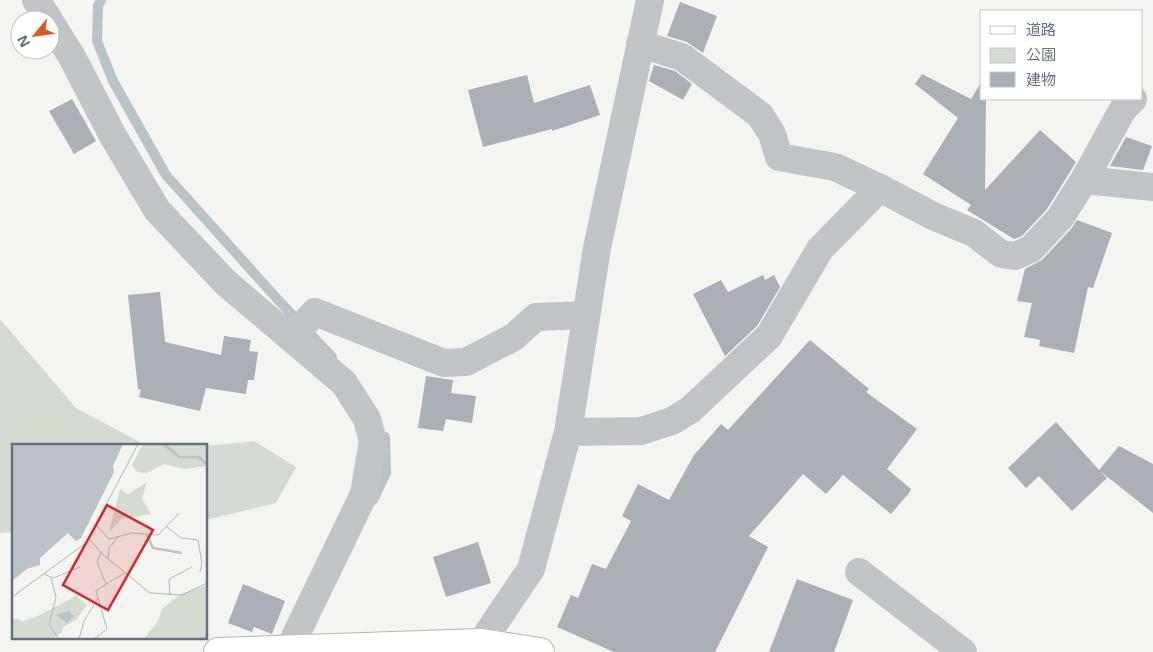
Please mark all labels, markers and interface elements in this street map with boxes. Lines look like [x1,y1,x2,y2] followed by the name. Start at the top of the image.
[10,10,60,60] north arrow
[980,10,1143,100] legend
[1026,19,1056,39] text: 道路
[12,32,34,51] text: N
[1026,44,1056,64] text: 公園
[1026,69,1056,89] text: 建物
[12,444,208,640] inset map

